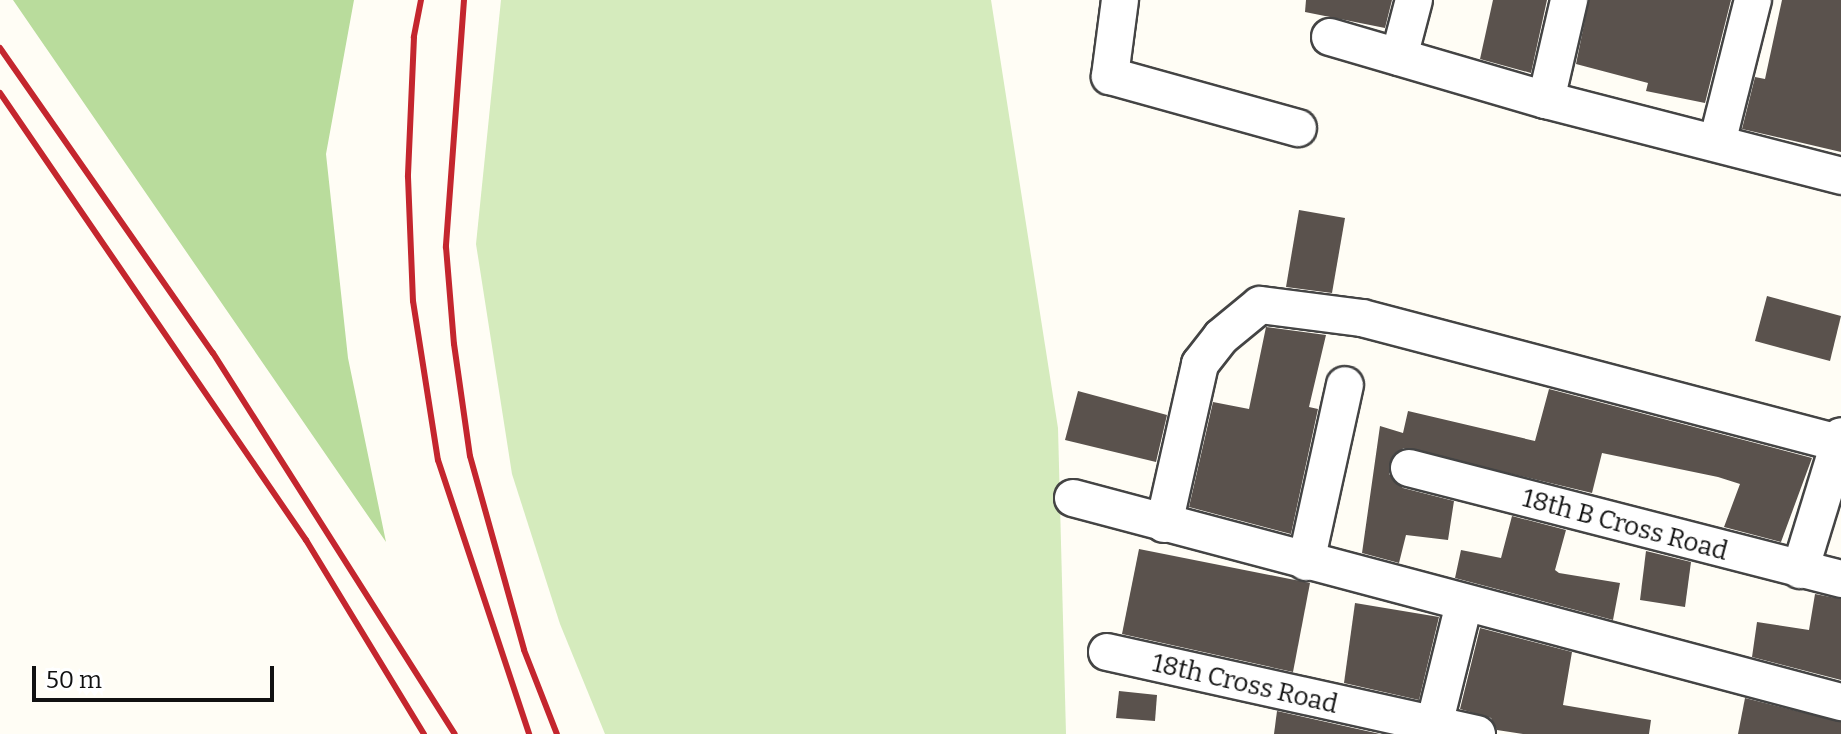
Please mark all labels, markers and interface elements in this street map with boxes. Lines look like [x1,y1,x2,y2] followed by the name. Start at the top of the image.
[1519,483,1731,567] street label: 18th B Cross Road
[1149,647,1341,721] street label: 18th Cross Road
[36,650,278,700] scale bar
[46,666,102,694] text: 50 m

